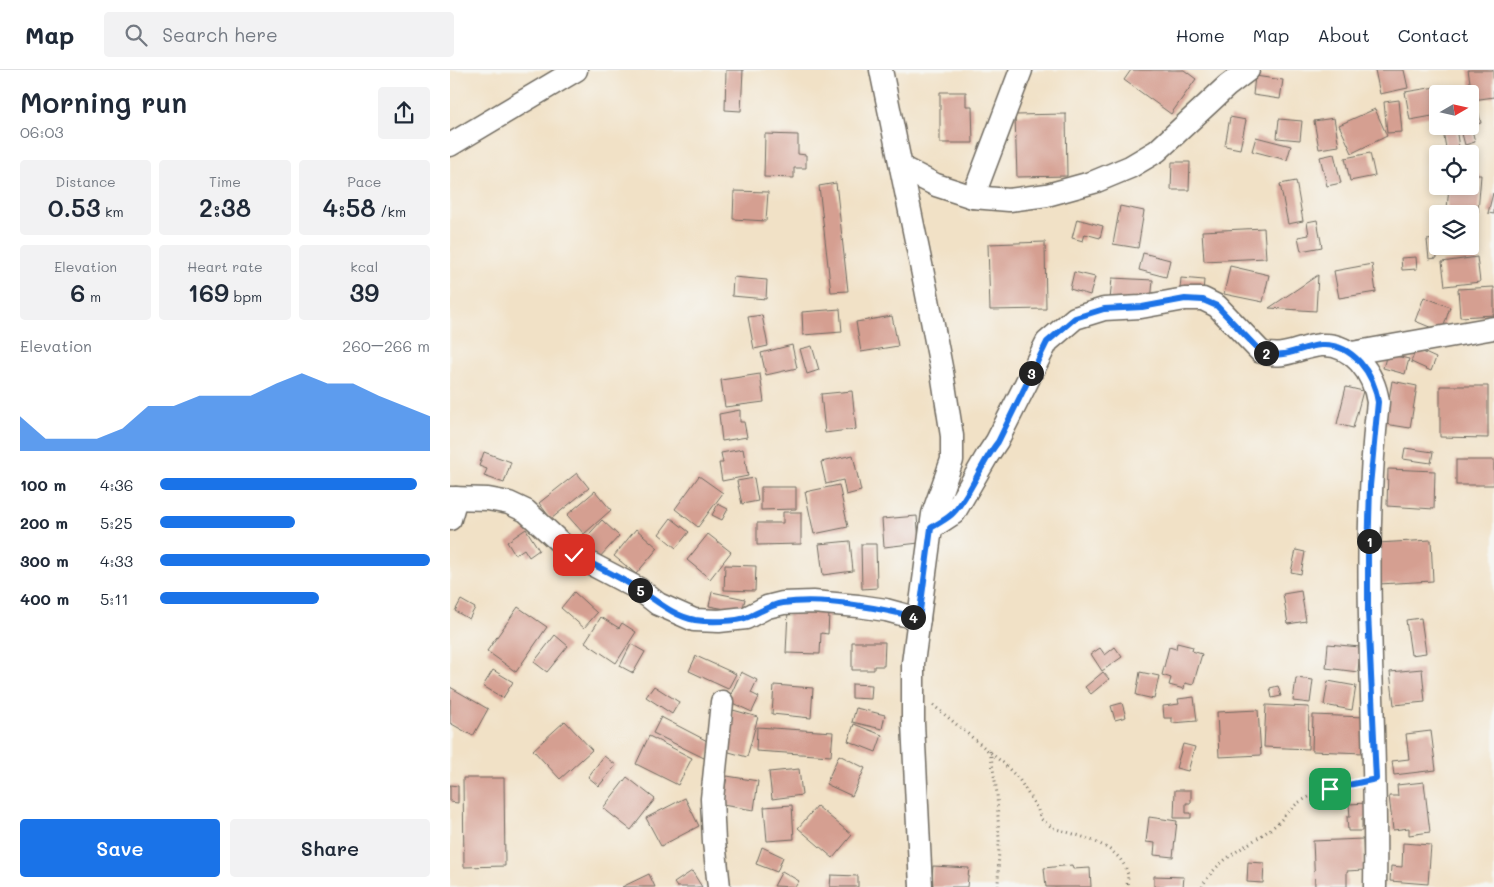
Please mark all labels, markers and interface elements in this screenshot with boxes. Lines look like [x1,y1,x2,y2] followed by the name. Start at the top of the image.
[104,12,454,57] search box
[25,19,74,50] text: Map
[122,21,150,49] icon: search
[162,22,278,47] text: Search here
[1176,23,1225,47] text: Home
[1253,23,1289,47] text: Map
[1317,23,1370,47] text: About
[1398,23,1469,47] text: Contact
[20,84,187,120] text: Morning run
[1429,85,1479,135] north arrow
[1429,85,1479,255] map controls
[378,87,430,139] button: share
[20,121,64,142] text: 06:03
[1429,145,1479,195] button: locate
[56,172,116,191] text: Distance
[209,172,241,191] text: Time
[347,172,381,191] text: Pace
[48,191,101,223] text: 0.53
[199,191,251,223] text: 2:38
[322,191,376,223] text: 4:58
[101,202,124,221] text: km
[376,202,406,221] text: /km
[1429,205,1479,255] button: layers
[54,257,117,276] text: Elevation
[187,257,263,276] text: Heart rate
[350,257,378,276] text: kcal
[70,276,85,308] text: 6
[188,276,229,308] text: 169
[349,276,379,308] text: 39
[85,287,101,306] text: m
[229,287,262,306] text: bpm
[20,335,92,356] text: Elevation
[342,335,430,356] text: 260–266 m
[1254,340,1278,366] pin: 2
[1263,344,1270,363] text: 2
[1018,360,1044,386] pin: 3
[1027,364,1036,383] text: 3
[20,474,66,495] text: 100 m
[100,474,133,495] text: 4:36
[20,512,68,533] text: 200 m
[100,512,133,533] text: 5:25
[1356,528,1382,554] pin: 1
[1366,532,1373,551] text: 1
[553,534,595,576] pin
[560,541,588,569] icon: check
[20,550,69,571] text: 300 m
[100,550,133,571] text: 4:33
[628,578,652,602] pin: 5
[636,581,645,600] text: 5
[20,588,69,609] text: 400 m
[100,588,129,609] text: 5:11
[900,604,926,630] pin: 4
[909,608,918,627] text: 4
[1309,768,1351,810] pin
[1316,775,1344,803] icon: arrive
[20,819,220,877] button: Save
[230,819,430,877] button: Share

